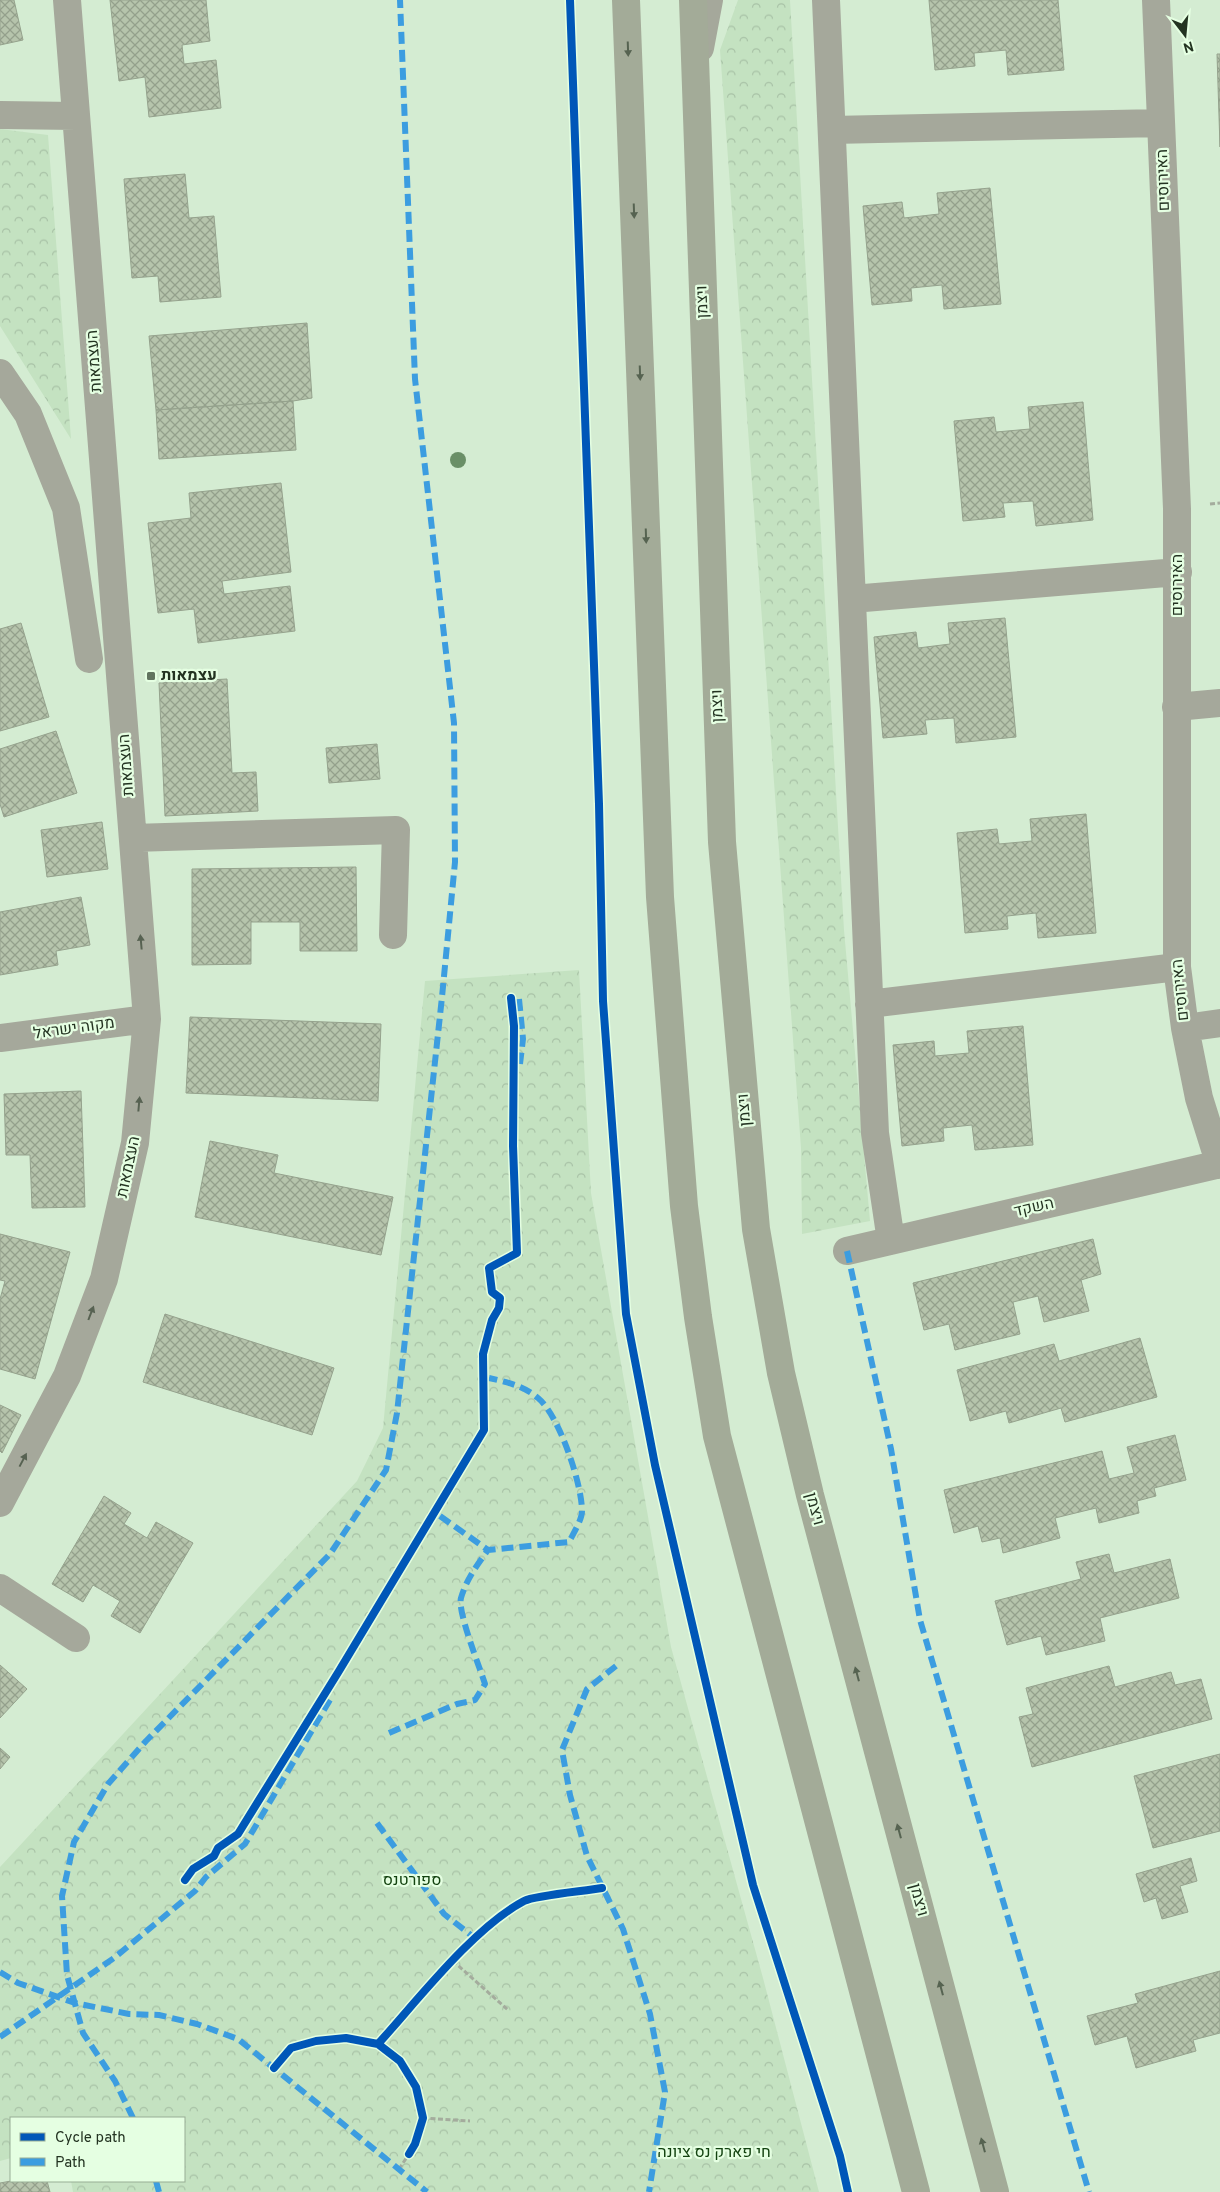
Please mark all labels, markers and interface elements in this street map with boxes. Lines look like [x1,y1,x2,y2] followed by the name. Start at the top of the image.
[1160,10,1210,60] north arrow
[1181,36,1195,56] text: N
[624,41,632,57] one-way arrow
[1153,149,1175,211] street label: האירוסים
[630,203,638,219] one-way arrow
[692,285,714,319] street label: ויצמן
[83,329,107,393] street label: העצמאות
[636,366,644,382] one-way arrow
[643,528,651,544] one-way arrow
[1168,554,1188,616] street label: האירוסים
[161,666,217,686] place label: עצמאות
[145,670,157,682] marker: עצמאות
[707,689,729,723] street label: ויצמן
[115,733,139,797] street label: העצמאות
[137,934,145,950] one-way arrow
[1168,958,1194,1022] street label: האירוסים
[32,1013,116,1045] street label: מקוה ישראל
[734,1093,756,1127] street label: ויצמן
[135,1096,143,1112] one-way arrow
[113,1134,145,1200] street label: העצמאות
[1012,1194,1056,1222] street label: השקד
[87,1305,95,1320] one-way arrow
[19,1453,27,1467] one-way arrow
[800,1490,828,1528] street label: ויצמן
[853,1666,861,1681] one-way arrow
[895,1823,903,1838] one-way arrow
[383,1871,441,1891] park label: ספורטנס
[904,1881,932,1919] street label: ויצמן
[937,1980,945,1995] one-way arrow
[10,2117,185,2182] legend
[55,2129,126,2148] text: Cycle path
[978,2137,986,2152] one-way arrow
[657,2143,771,2163] park label: חי פארק נס ציונה
[55,2154,86,2173] text: Path

